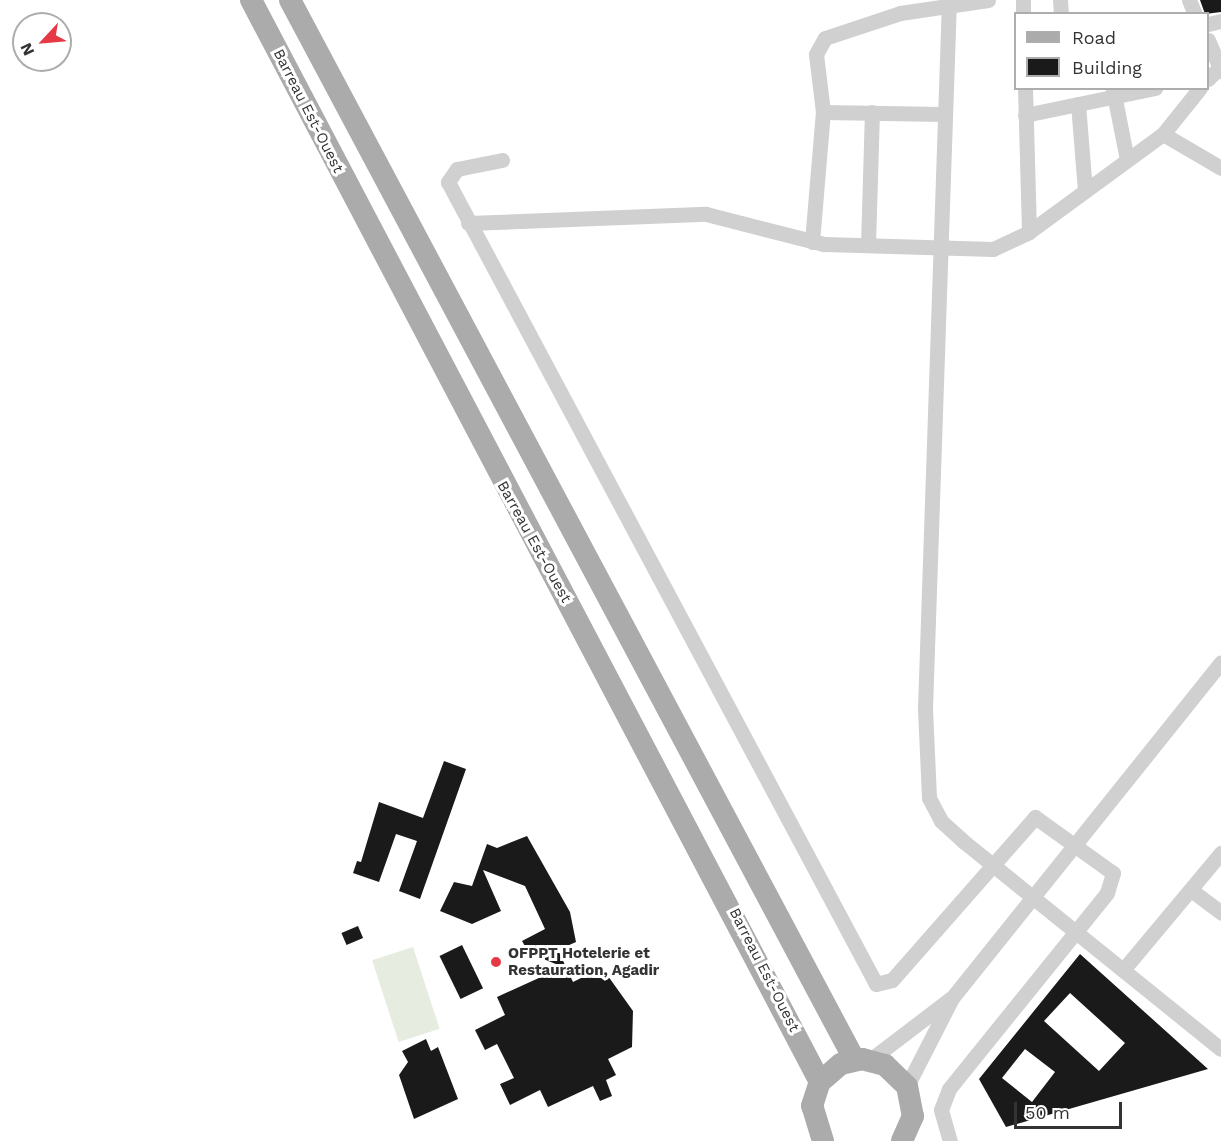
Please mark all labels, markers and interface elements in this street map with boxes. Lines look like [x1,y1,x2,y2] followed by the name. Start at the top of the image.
[12,12,72,72] north arrow
[1014,12,1209,90] legend
[1072,27,1116,48] text: Road
[16,40,38,59] text: N
[269,46,347,176] street label: Barreau Est-Ouest
[1072,57,1142,78] text: Building
[493,478,575,606] street label: Barreau Est-Ouest
[725,905,803,1035] street label: Barreau Est-Ouest
[508,944,660,979] place label: OFPPT Hotelerie et Restauration, Agadir
[489,955,503,969] marker: OFPPT Hotelerie et Restauration, Agadir
[1017,1090,1125,1128] scale bar
[1025,1102,1070,1123] text: 50 m

